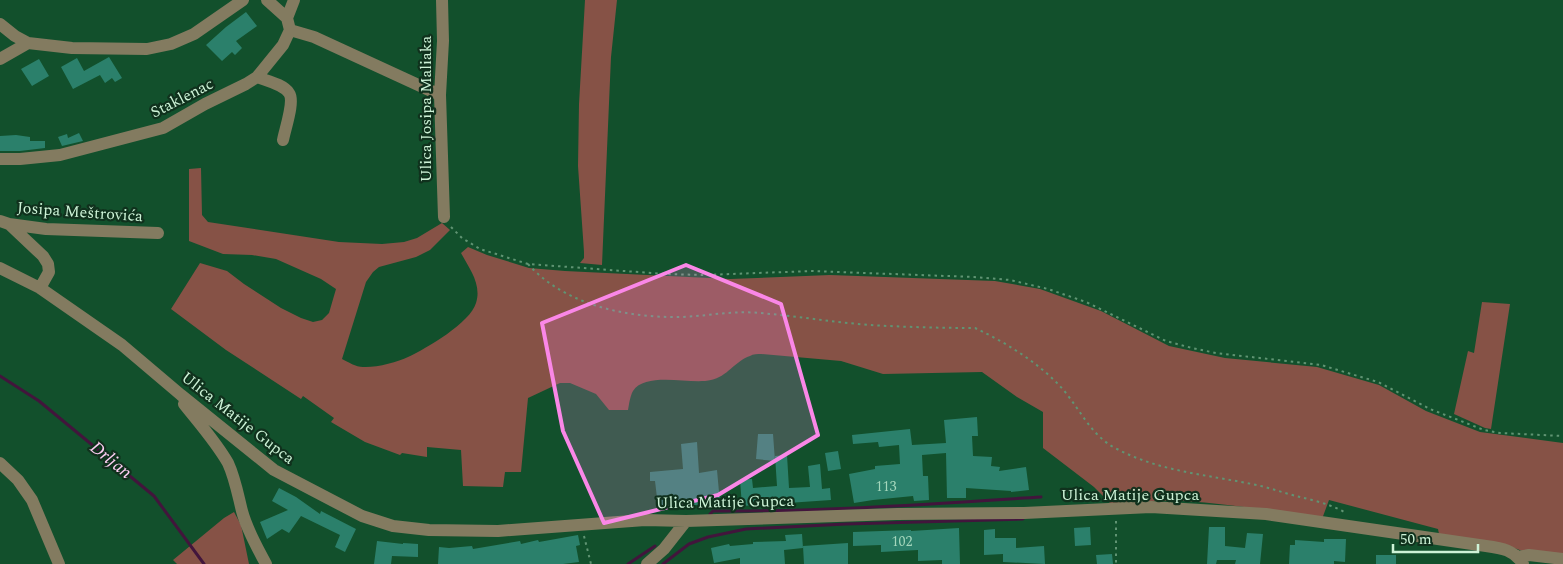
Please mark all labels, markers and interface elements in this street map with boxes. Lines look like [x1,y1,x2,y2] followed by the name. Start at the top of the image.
[414,36,438,182] street label: Ulica Josipa Maliaka
[146,72,218,124] street label: Staklenac
[16,196,144,228] street label: Josipa Meštrovića
[176,366,300,470] street label: Ulica Matije Gupca
[84,434,138,486] water label: Drljan
[876,476,897,497] house number: 113
[1061,483,1199,507] street label: Ulica Matije Gupca
[656,489,795,515] street label: Ulica Matije Gupca
[1393,522,1478,554] scale bar
[1400,528,1432,551] text: 50 m
[892,531,913,552] house number: 102

